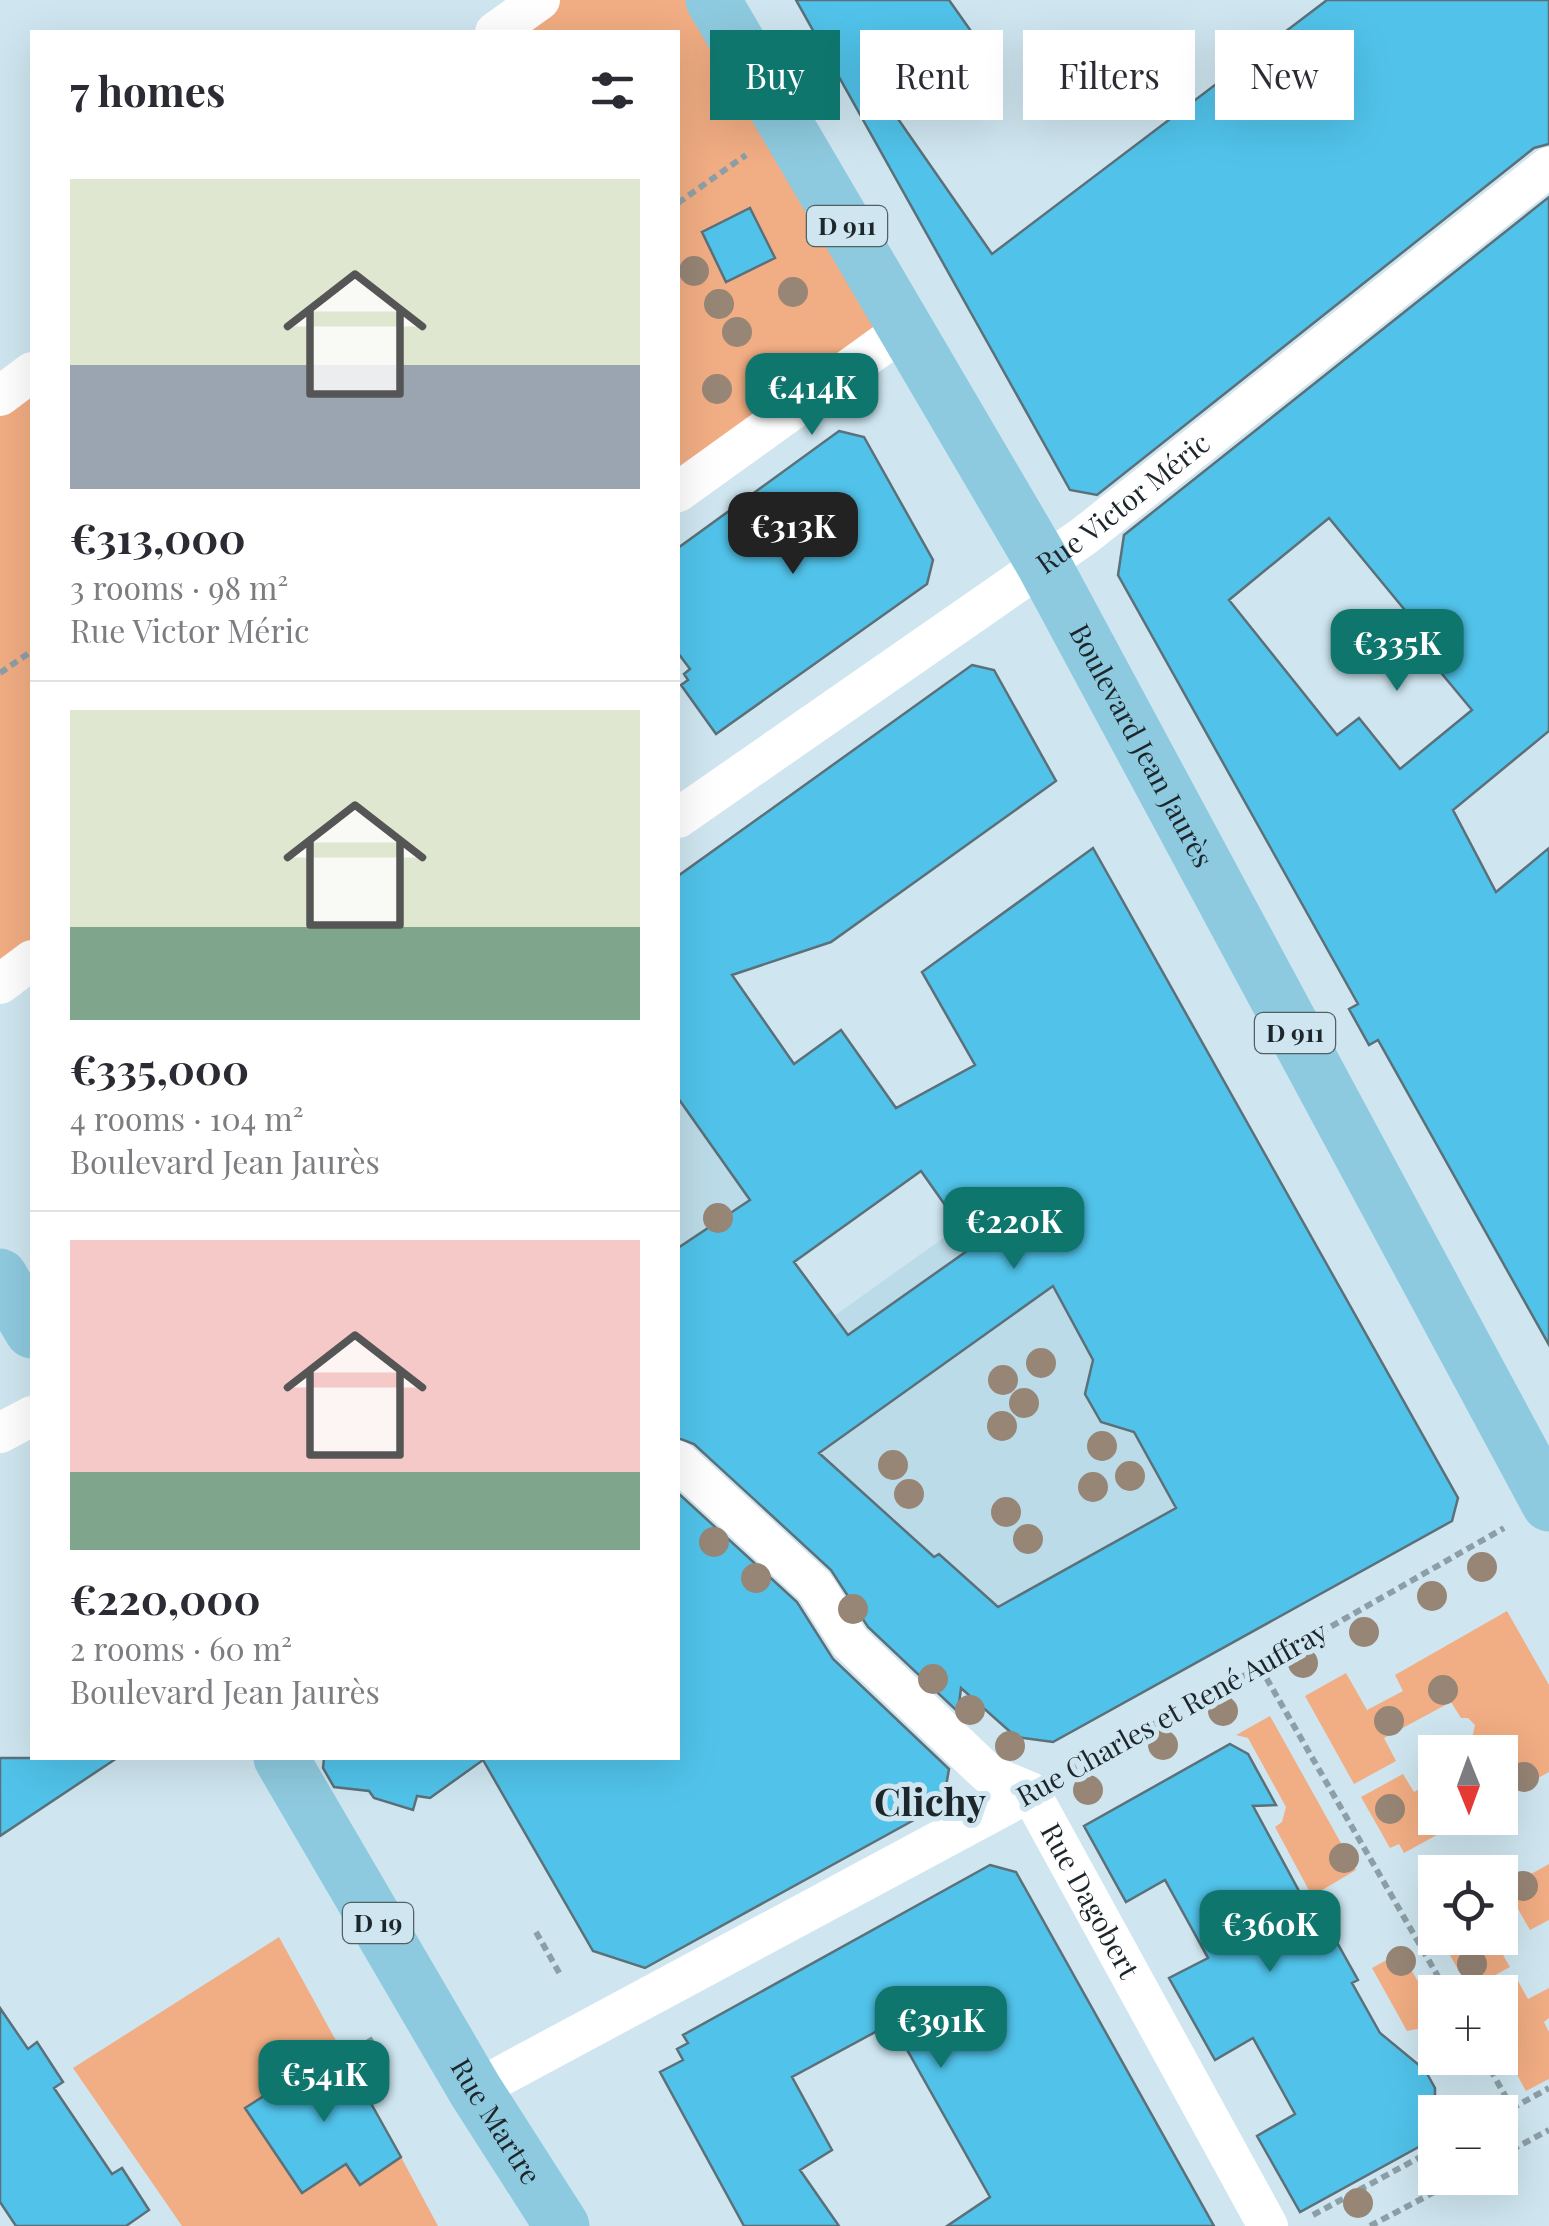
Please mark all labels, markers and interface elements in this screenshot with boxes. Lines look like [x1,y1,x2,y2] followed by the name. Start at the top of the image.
[710,30,840,120] chip: Buy
[860,30,1003,120] chip: Rent
[1023,30,1195,120] chip: Filters
[1215,30,1354,120] chip: New
[70,62,225,118] text: 7 homes
[585,63,640,118] icon: filters
[807,206,887,246] road number: D 911
[265,244,445,424] icon: home
[742,353,882,438] pin: €414K
[767,364,857,407] text: €414K
[1028,424,1216,581] street label: Rue Victor Méric
[723,492,863,577] pin: €313K
[750,503,836,546] text: €313K
[70,509,246,565] text: €313,000
[70,565,288,608] text: 3 rooms · 98 m²
[70,608,310,651] text: Rue Victor Méric
[1327,609,1467,694] pin: €335K
[1062,617,1223,873] street label: Boulevard Jean Jaurès
[1353,620,1441,663] text: €335K
[265,775,445,955] icon: home
[1255,1013,1335,1053] road number: D 911
[70,1040,249,1096] text: €335,000
[70,1096,304,1139] text: 4 rooms · 104 m²
[70,1139,380,1182] text: Boulevard Jean Jaurès
[944,1187,1084,1272] pin: €220K
[965,1198,1063,1241] text: €220K
[265,1305,445,1485] icon: home
[70,1570,261,1626] text: €220,000
[1009,1612,1333,1814] street label: Rue Charles et René Auffray
[70,1626,292,1669] text: 2 rooms · 60 m²
[70,1669,380,1712] text: Boulevard Jean Jaurès
[1418,1735,1518,1835] north arrow
[1418,1735,1518,2195] map controls
[874,1775,986,1826] district label: Clichy
[1033,1816,1149,1985] street label: Rue Dagobert
[1418,1855,1518,1955] button: locate
[1200,1890,1340,1975] pin: €360K
[1222,1901,1318,1944] text: €360K
[343,1903,413,1943] road number: D 19
[1418,1975,1518,2075] button: +
[871,1986,1011,2071] pin: €391K
[897,1997,985,2040] text: €391K
[254,2040,394,2125] pin: €541K
[280,2051,368,2094] text: €541K
[443,2051,550,2191] street label: Rue Martre
[1418,2095,1518,2195] button: −

